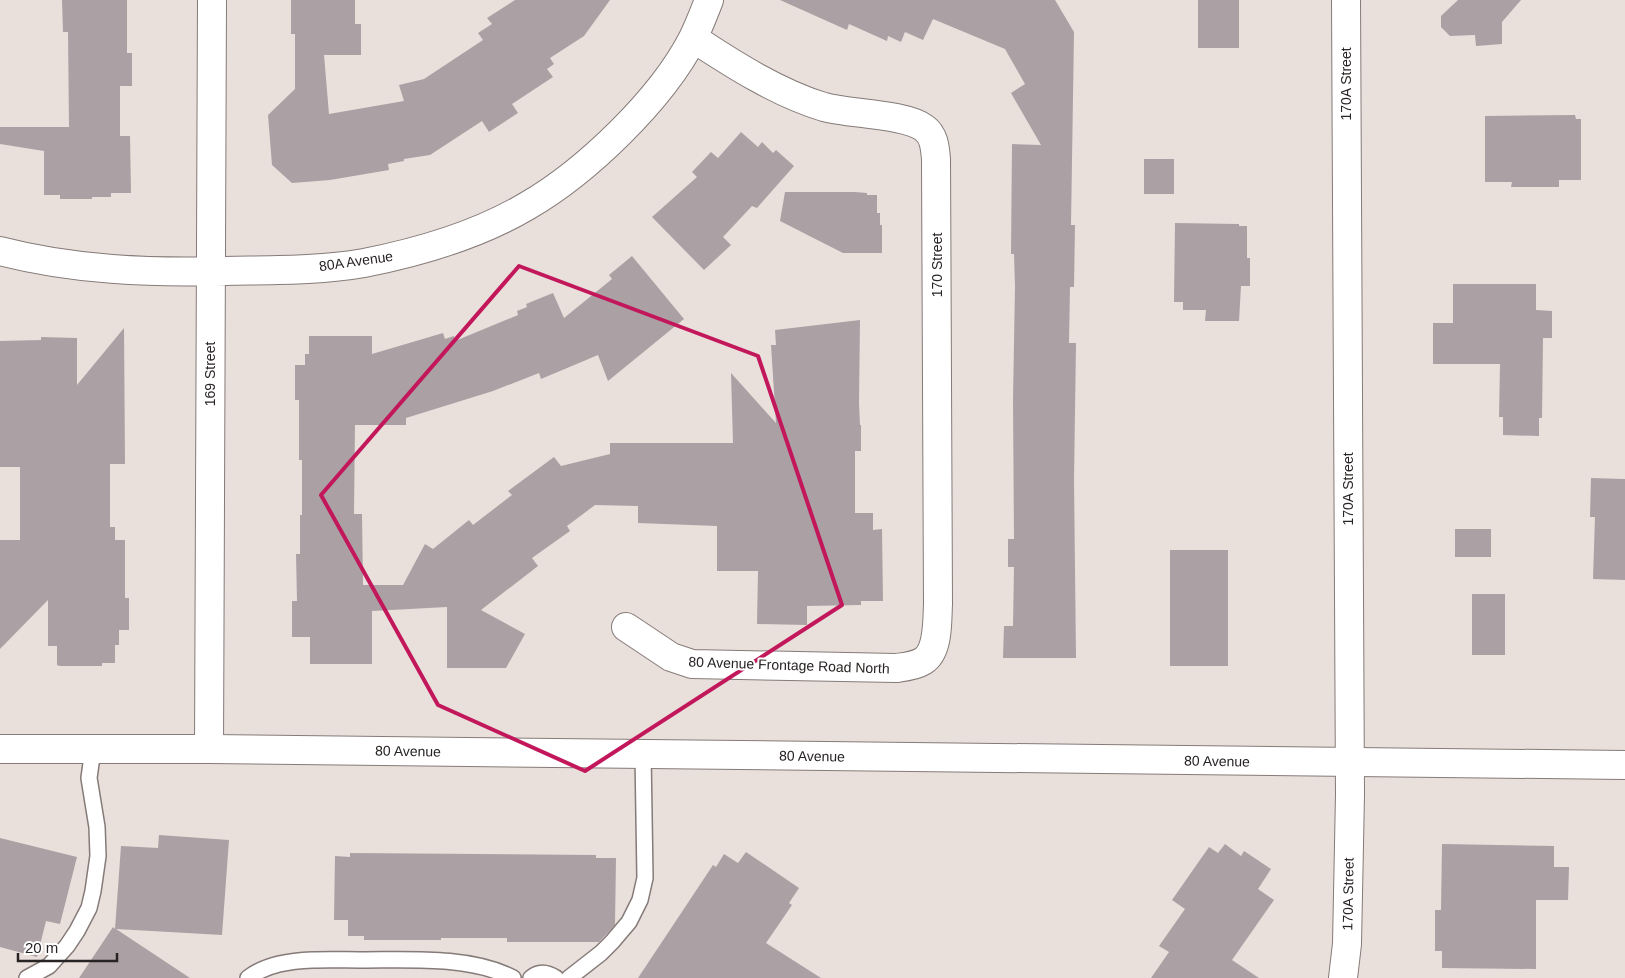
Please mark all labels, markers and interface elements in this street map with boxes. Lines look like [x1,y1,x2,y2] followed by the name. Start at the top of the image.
[1338,47,1354,121] street label: 170A Street
[929,233,945,297] street label: 170 Street
[318,248,394,274] street label: 80A Avenue
[202,342,218,406] street label: 169 Street
[1340,452,1356,526] street label: 170A Street
[688,653,890,677] street label: 80 Avenue Frontage Road North
[375,742,441,760] street label: 80 Avenue
[779,747,845,765] street label: 80 Avenue
[1184,752,1250,770] street label: 80 Avenue
[1339,857,1357,931] street label: 170A Street
[18,930,116,962] scale bar
[25,939,58,956] text: 20 m

